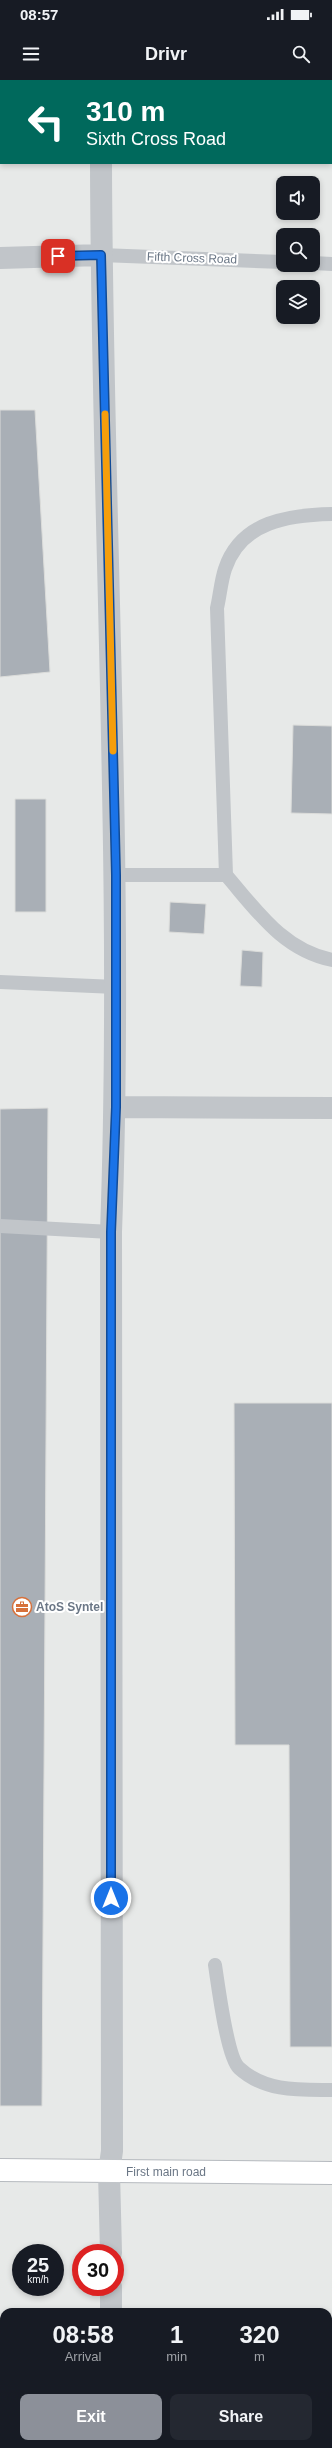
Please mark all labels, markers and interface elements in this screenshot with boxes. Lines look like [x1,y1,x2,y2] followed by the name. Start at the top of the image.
[20,6,58,23] text: 08:57
[20,43,42,65] icon: menu
[290,43,312,65] icon: search
[145,44,187,64] text: Drivr
[20,96,72,148] icon: left
[86,96,165,127] text: 310 m
[86,129,226,149] text: Sixth Cross Road
[276,176,320,324] map controls
[276,176,320,220] button: sound
[276,228,320,272] button: search
[41,239,75,273] pin
[47,245,69,267] icon: arrive
[147,249,237,267] street label: Fifth Cross Road
[276,280,320,324] button: layers
[11,1596,33,1618] office icon: AtoS Syntel
[36,1600,103,1614] place label: AtoS Syntel
[90,1877,132,1919] position arrow
[126,2165,206,2179] street label: First main road
[72,2244,124,2296] speed limit sign: 30
[27,2254,49,2276] text: 25
[27,2274,49,2285] text: km/h
[52,2321,114,2348] text: 08:58
[170,2321,183,2348] text: 1
[240,2321,280,2348] text: 320
[65,2349,102,2364] text: Arrival
[166,2349,187,2364] text: min
[254,2349,265,2364] text: m
[20,2394,162,2440] button: Exit
[170,2394,312,2440] button: Share

